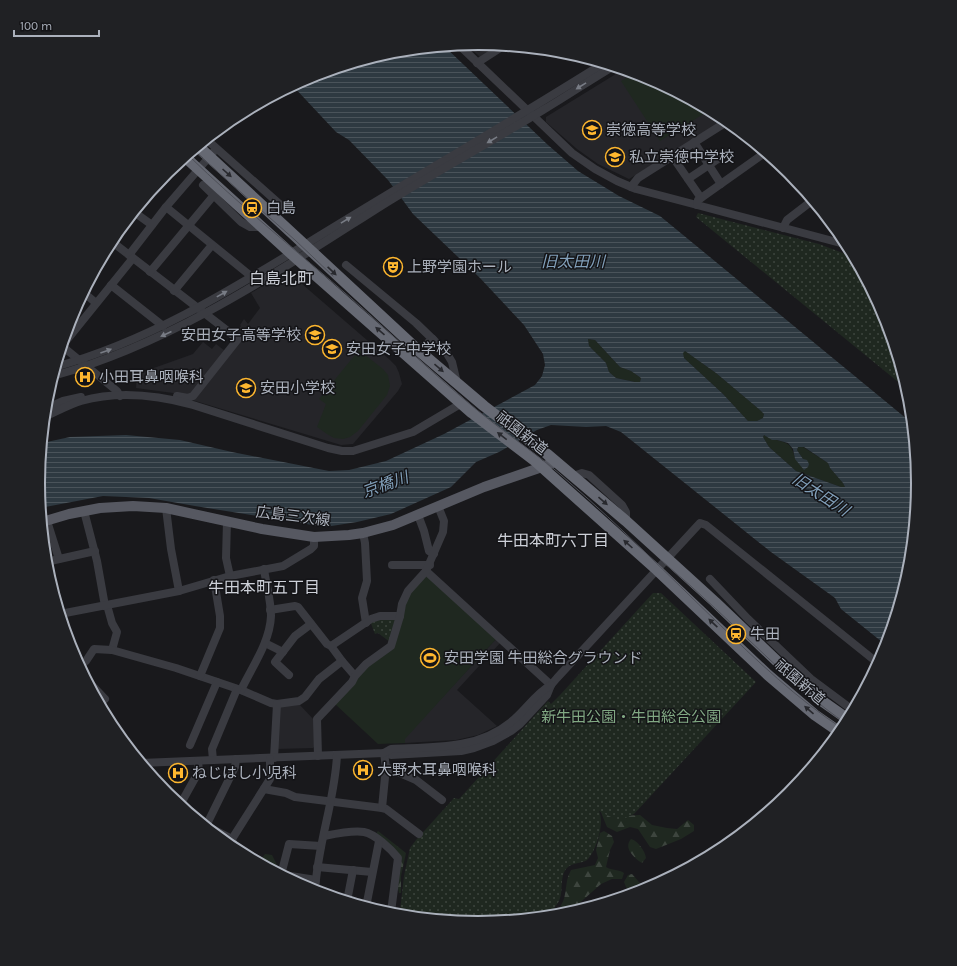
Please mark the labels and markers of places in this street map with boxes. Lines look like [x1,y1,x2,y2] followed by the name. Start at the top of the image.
[581,119,603,141] school or university icon: 崇徳高等学校
[606,121,696,139] place label: 崇徳高等学校
[604,146,626,168] school or university icon: 私立崇徳中学校
[629,148,734,166] place label: 私立崇徳中学校
[241,197,263,219] station icon: 白島
[266,199,296,217] place label: 白島
[382,256,404,278] theatre icon: 上野学園ホール
[407,258,512,276] place label: 上野学園ホール
[304,324,326,346] school or university icon: 安田女子高等学校
[181,326,301,344] place label: 安田女子高等学校
[321,338,343,360] school or university icon: 安田女子中学校
[346,340,451,358] place label: 安田女子中学校
[74,366,96,388] hospital icon: 小田耳鼻咽喉科
[99,368,204,386] place label: 小田耳鼻咽喉科
[235,377,257,399] school or university icon: 安田小学校
[260,379,335,397] place label: 安田小学校
[725,623,747,645] station icon: 牛田
[750,625,780,643] place label: 牛田
[419,647,441,669] sports icon: 安田学園 牛田総合グラウンド
[444,649,643,667] place label: 安田学園 牛田総合グラウンド
[352,759,374,781] hospital icon: 大野木耳鼻咽喉科
[377,761,497,779] place label: 大野木耳鼻咽喉科
[167,762,189,784] hospital icon: ねじはし小児科
[192,764,297,782] place label: ねじはし小児科

